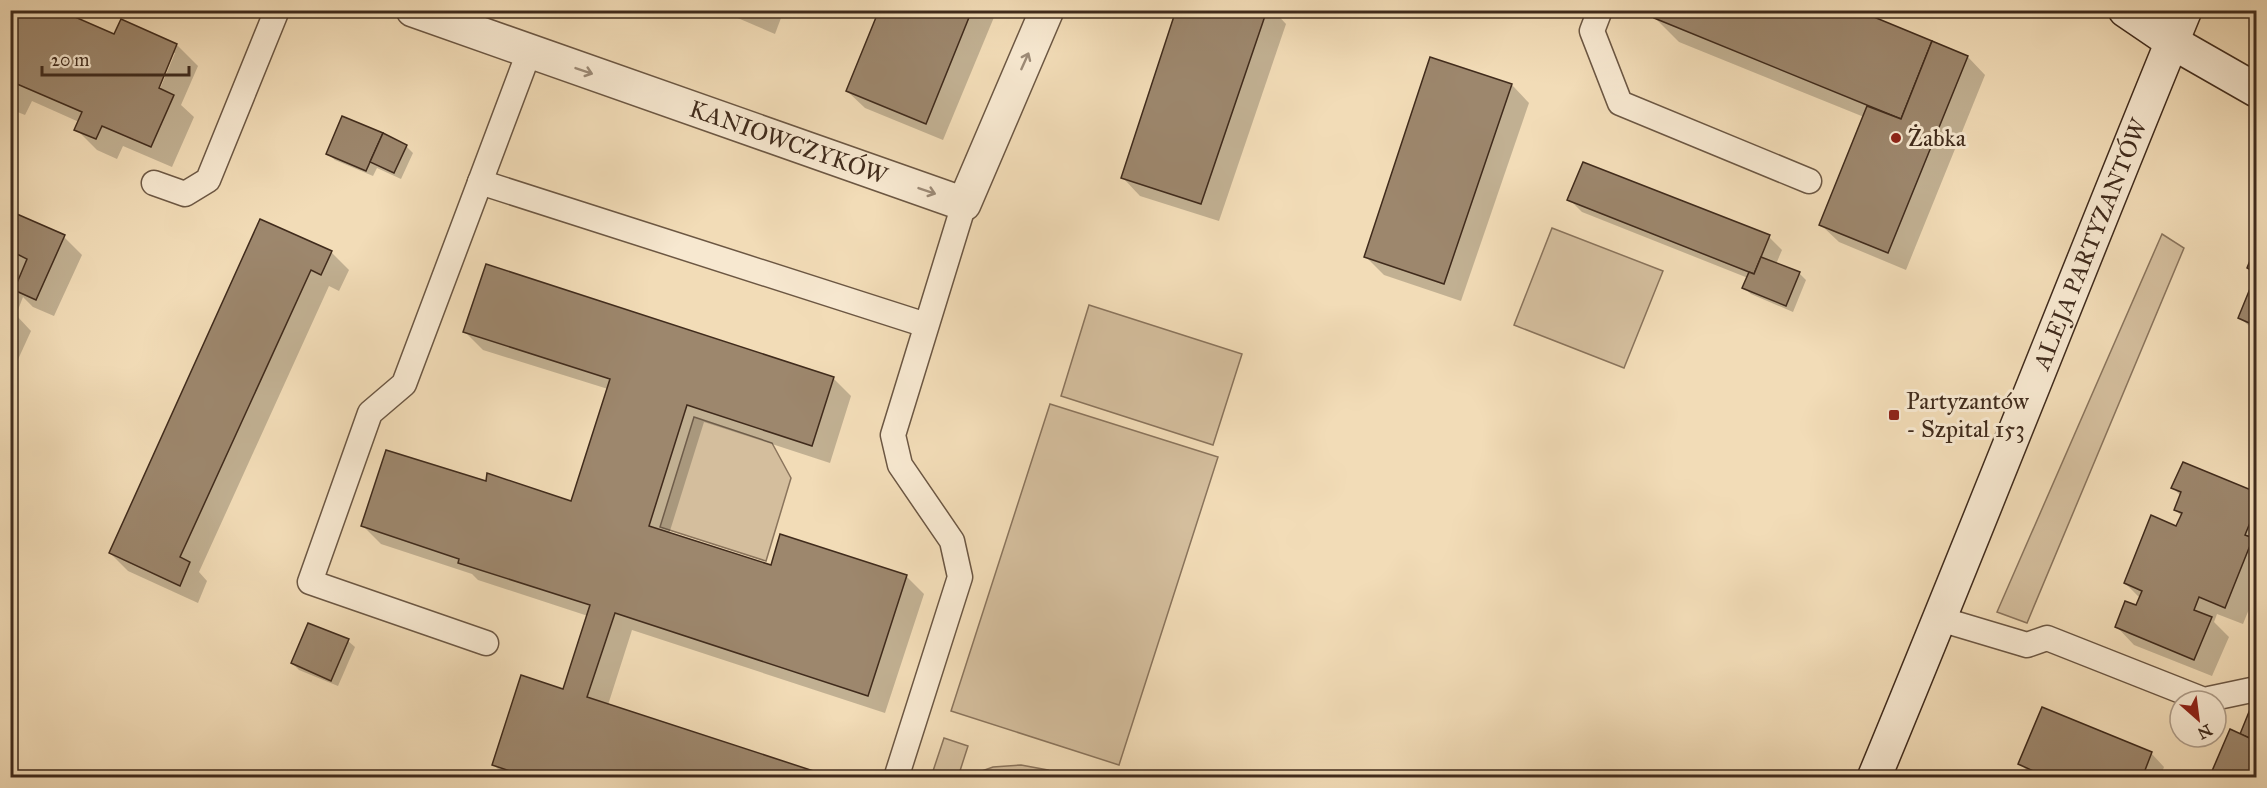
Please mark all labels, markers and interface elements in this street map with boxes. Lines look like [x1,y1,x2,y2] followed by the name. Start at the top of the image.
[42,39,189,77] scale bar
[51,49,89,71] text: 20 m
[1021,52,1032,70] one-way arrow
[574,67,593,78] one-way arrow
[685,94,893,191] street label: KANIOWCZYKÓW
[2026,113,2155,375] street label: ALEJA PARTYZANTÓW
[1908,123,1967,153] place label: Żabka
[1889,131,1903,145] marker: Żabka
[917,187,936,198] one-way arrow
[1906,386,2030,444] place label: Partyzantów - Szpital 153
[1887,408,1901,422] marker: Partyzantów - Szpital 153
[2168,689,2228,749] north arrow
[2194,720,2215,744] text: N

